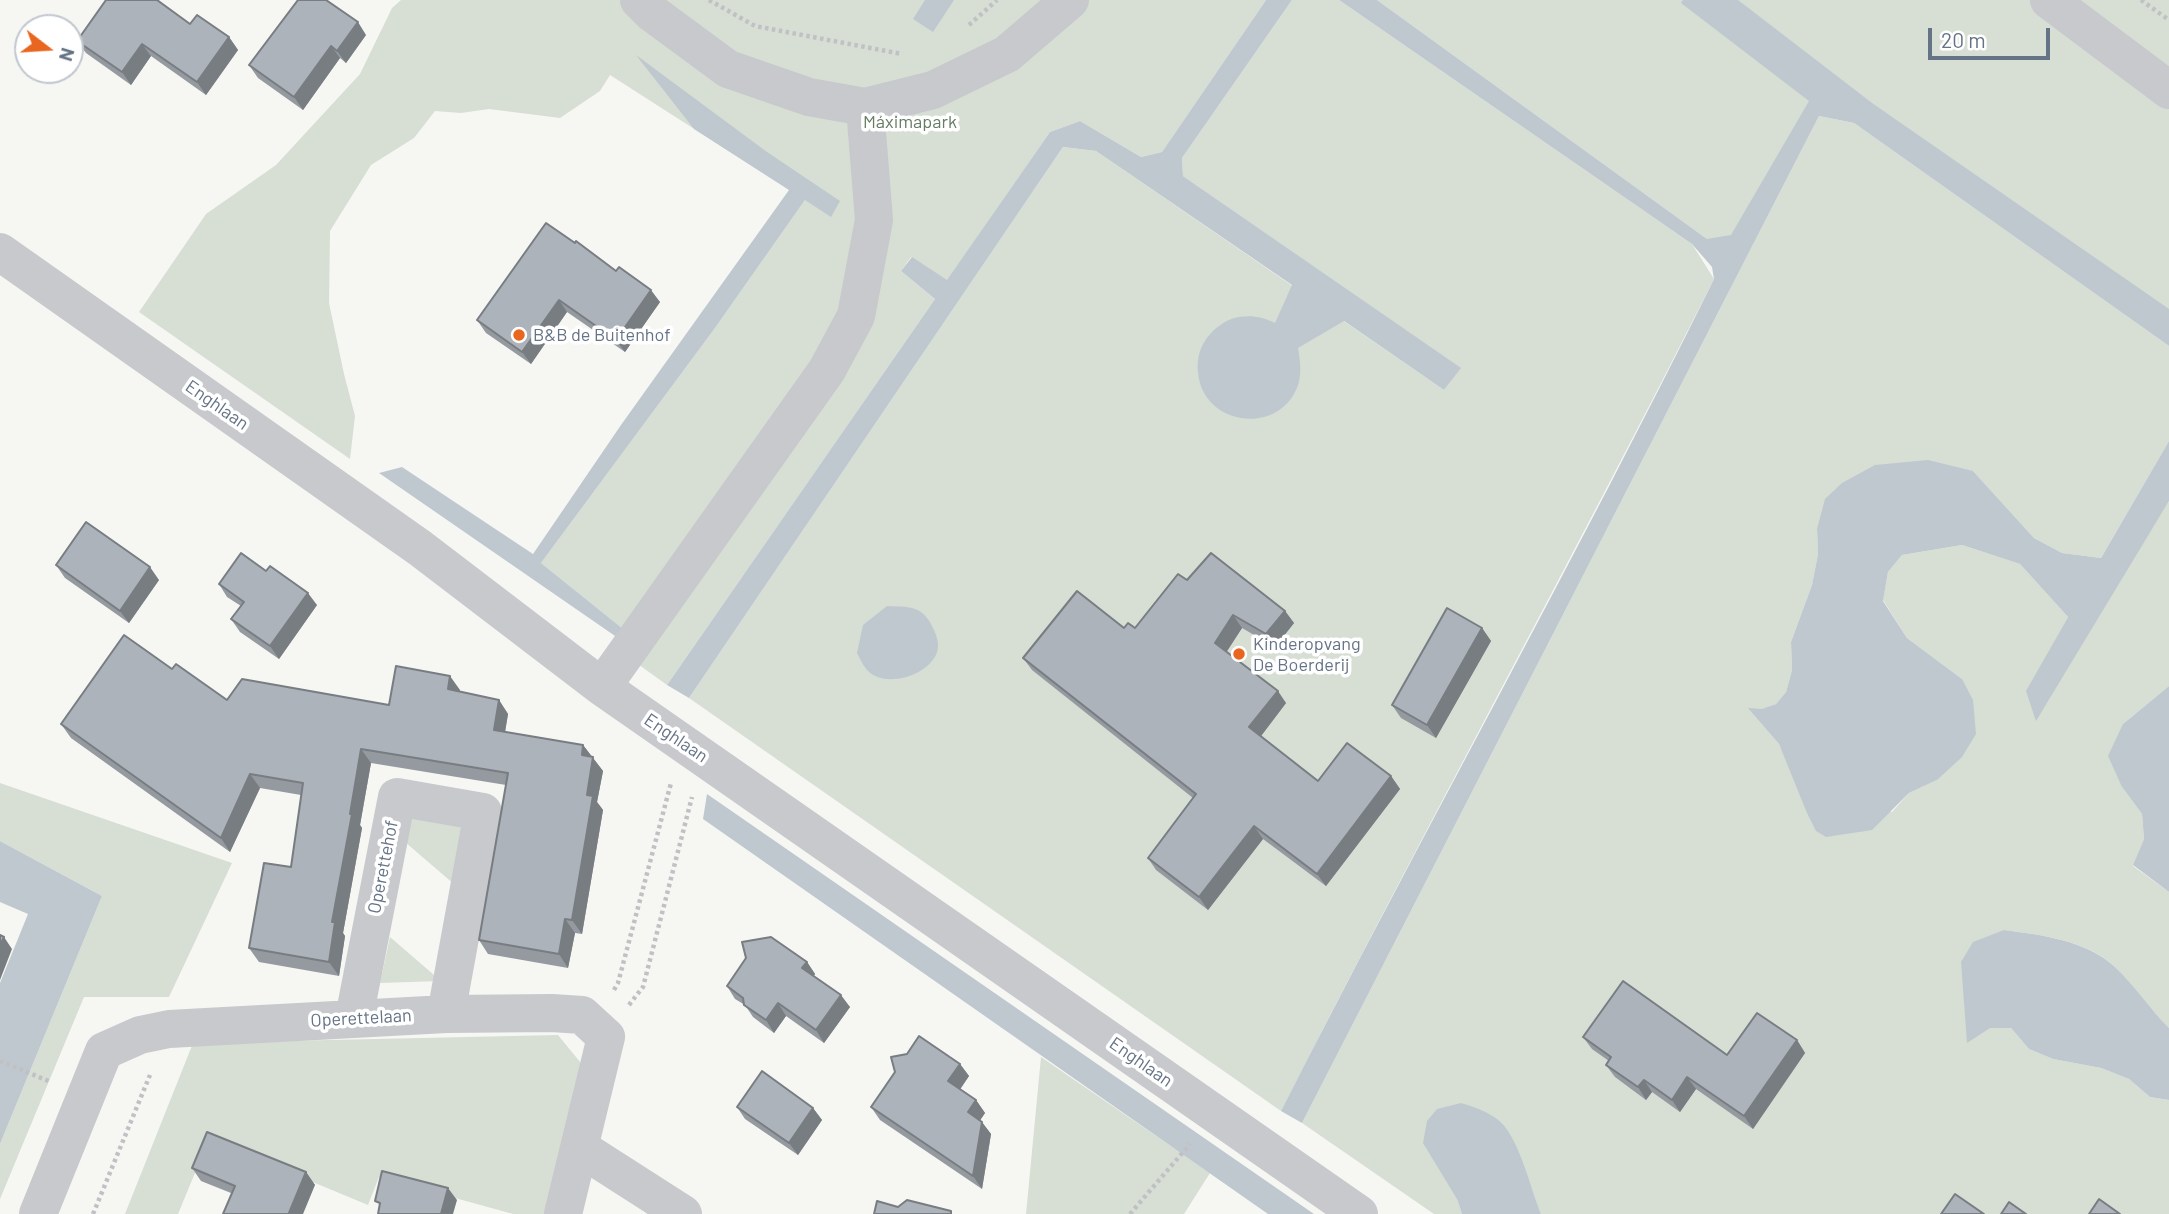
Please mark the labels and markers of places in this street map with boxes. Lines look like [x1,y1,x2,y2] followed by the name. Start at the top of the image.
[533,324,671,346] place label: B&B de Buitenhof
[511,327,527,343] marker: B&B de Buitenhof
[1253,633,1361,676] place label: Kinderopvang De Boerderij
[1231,646,1247,662] marker: Kinderopvang De Boerderij

